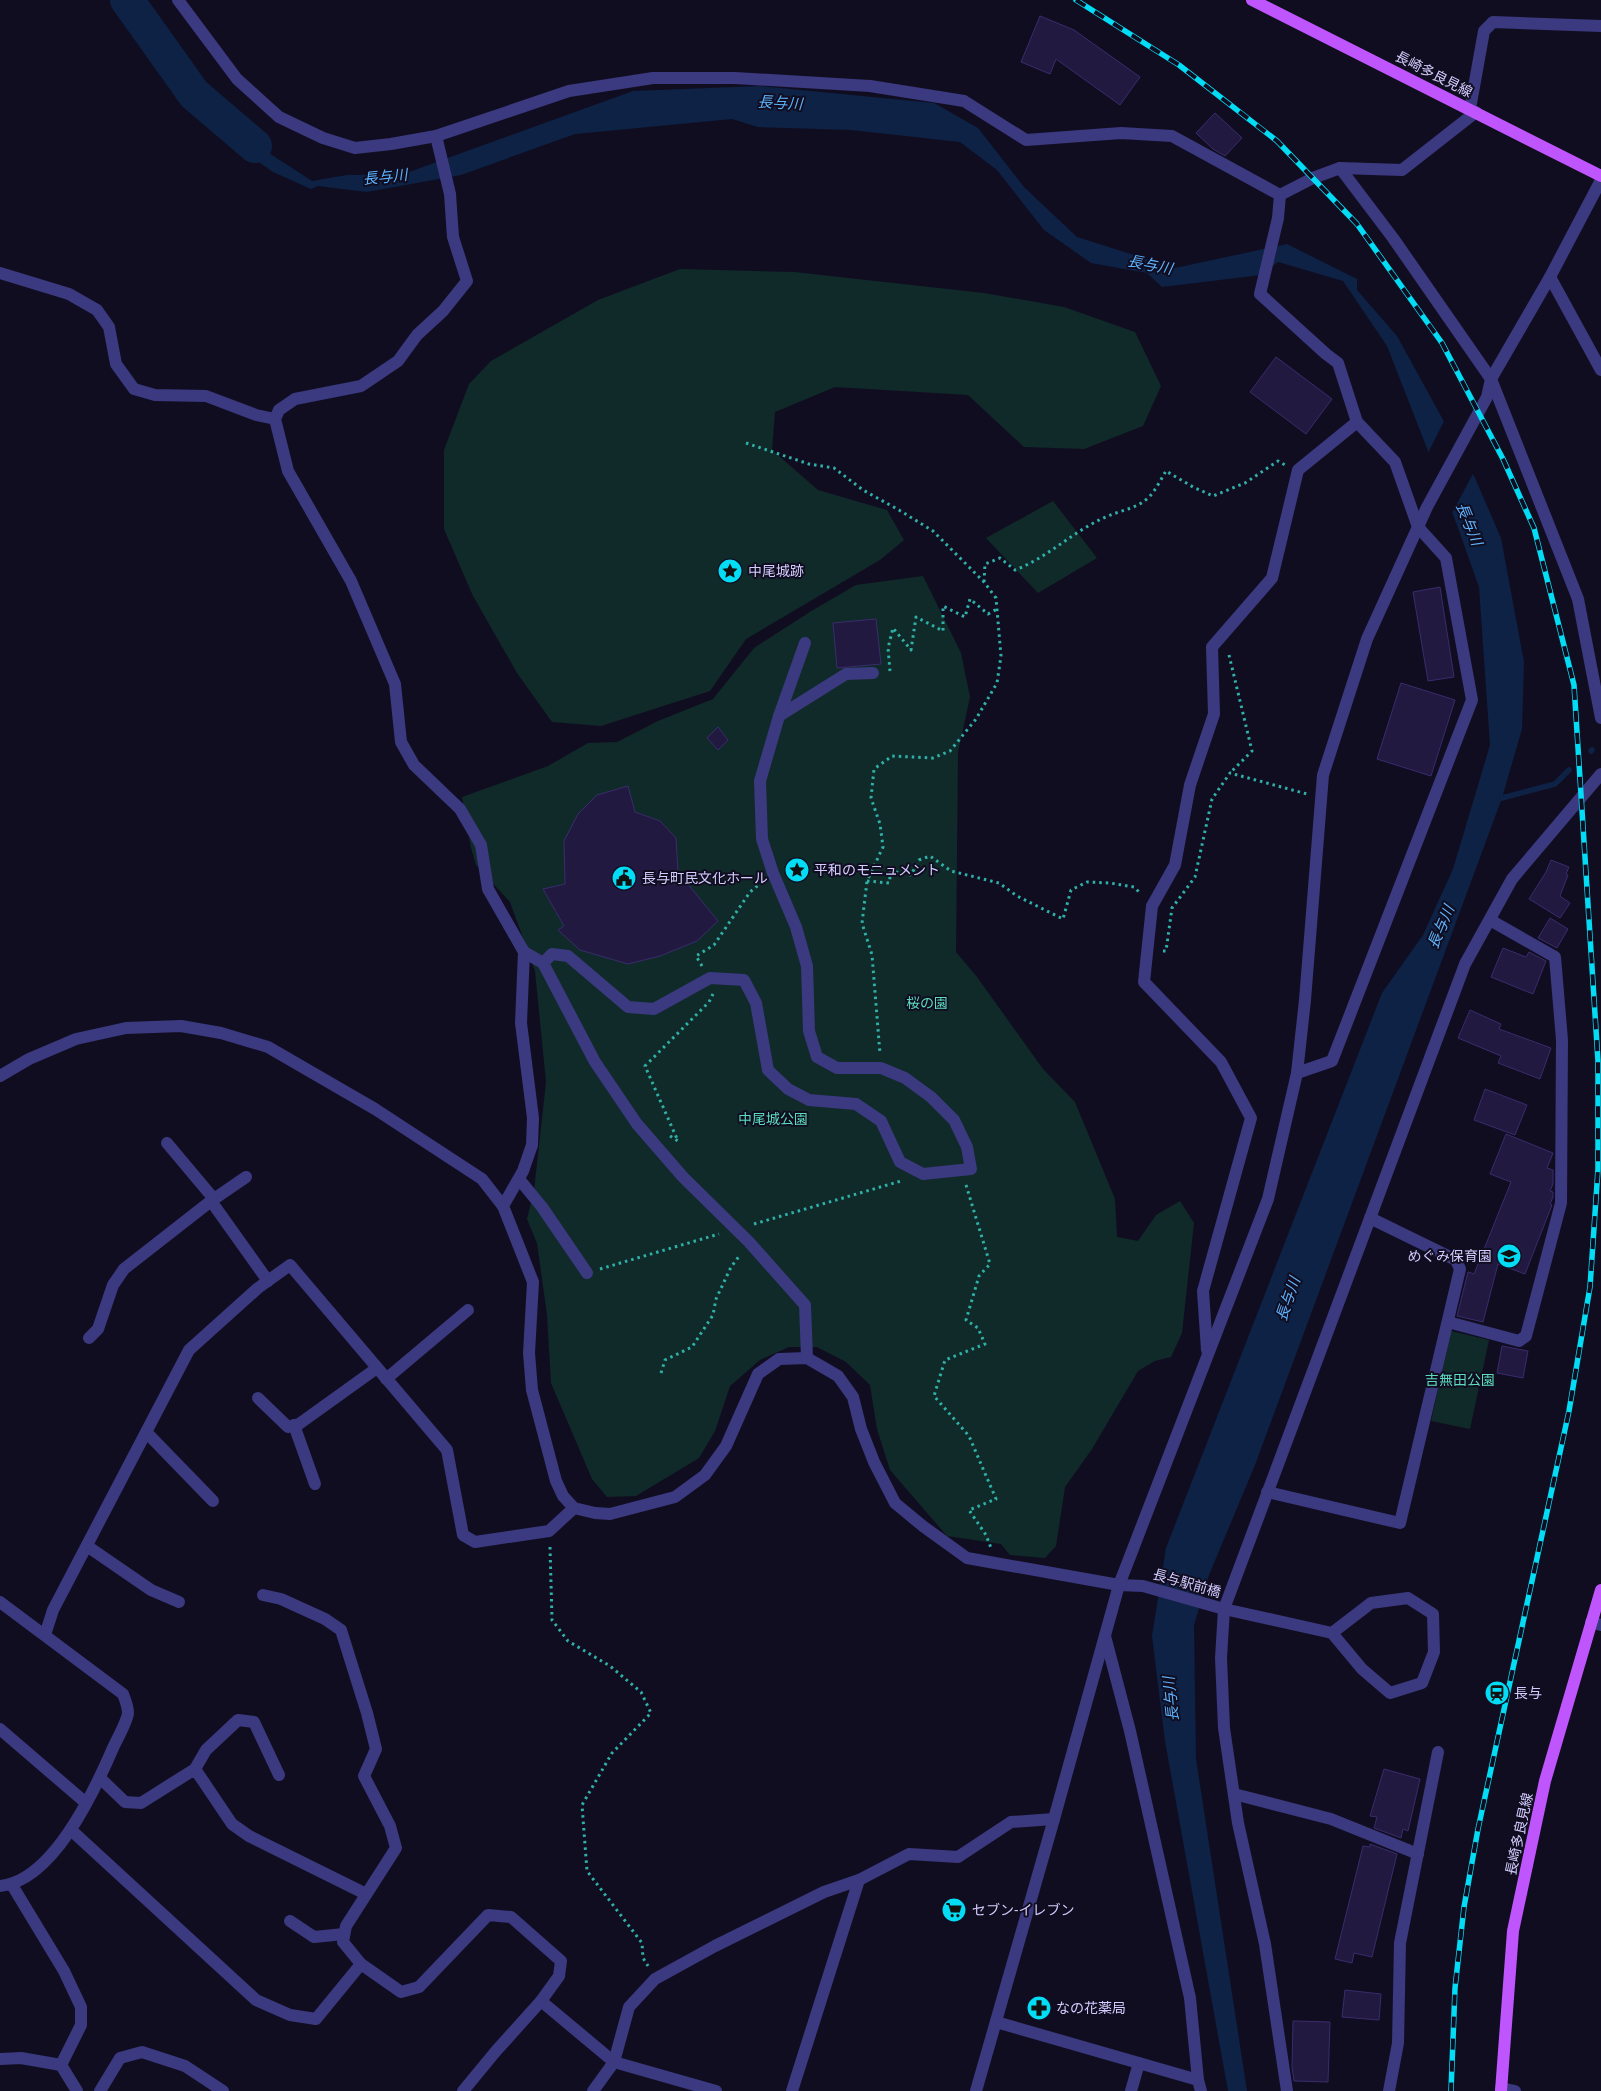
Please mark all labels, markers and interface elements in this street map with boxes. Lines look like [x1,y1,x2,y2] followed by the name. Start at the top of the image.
[1392,46,1476,101] street label: 長崎多良見線
[757,91,805,113] water label: 長与川
[361,164,410,188] water label: 長与川
[1126,250,1176,279] water label: 長与川
[1452,499,1488,550] water label: 長与川
[717,558,743,584] place icon: 中尾城跡
[748,561,804,580] place label: 中尾城跡
[784,857,810,883] place icon: 平和のモニュメント
[814,860,940,879] place label: 平和のモニュメント
[611,865,637,891] public building icon: 長与町民文化ホール
[642,868,768,887] place label: 長与町民文化ホール
[1422,900,1459,951] water label: 長与川
[906,993,948,1012] park label: 桜の園
[738,1109,808,1128] park label: 中尾城公園
[1496,1243,1522,1269] school or university icon: めぐみ保育園
[1408,1246,1492,1265] place label: めぐみ保育園
[1270,1272,1304,1323] water label: 長与川
[1425,1370,1495,1389] park label: 吉無田公園
[1151,1564,1223,1601] street label: 長与駅前橋
[1158,1674,1182,1723] water label: 長与川
[1484,1680,1510,1706] station icon: 長与
[1514,1683,1542,1702] place label: 長与
[1500,1791,1537,1877] street label: 長崎多良見線
[941,1897,967,1923] supermarket icon: セブン-イレブン
[972,1900,1075,1919] place label: セブン-イレブン
[1026,1995,1052,2021] pharmacy icon: なの花薬局
[1056,1998,1126,2017] place label: なの花薬局

